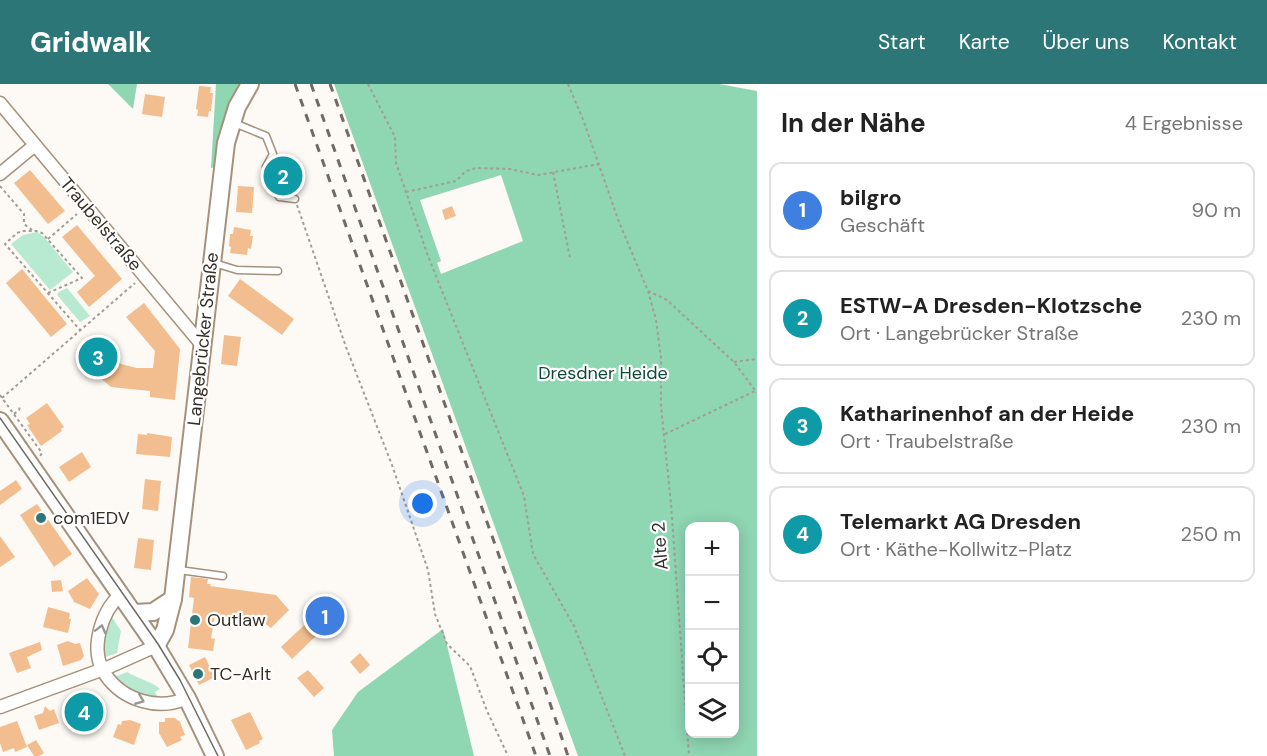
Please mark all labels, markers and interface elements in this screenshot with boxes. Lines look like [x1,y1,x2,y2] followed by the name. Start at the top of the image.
[30,24,152,61] text: Gridwalk
[878,28,926,56] text: Start
[959,28,1010,56] text: Karte
[1043,28,1129,56] text: Über uns
[1162,28,1237,56] text: Kontakt
[781,106,926,140] text: In der Nähe
[1125,110,1243,136] text: 4 Ergebnisse
[264,154,302,199] pin: 2
[55,172,147,276] street label: Traubelstraße
[840,183,902,212] text: bilgro
[799,197,806,223] text: 1
[1192,197,1241,223] text: 90 m
[840,212,925,238] text: Geschäft
[182,251,224,427] street label: Langebrücker Straße
[840,291,1142,320] text: ESTW-A Dresden-Klotzsche
[797,305,808,331] text: 2
[1181,305,1241,331] text: 230 m
[840,320,1079,346] text: Ort · Langebrücker Straße
[78,334,118,380] pin: 3
[538,361,668,385] park label: Dresdner Heide
[840,399,1134,428] text: Katharinenhof an der Heide
[796,413,809,439] text: 3
[1181,413,1241,439] text: 230 m
[840,428,1014,454] text: Ort · Traubelstraße
[408,489,437,518] your location
[53,506,130,530] place label: com1EDV
[840,507,1081,536] text: Telemarkt AG Dresden
[34,511,48,525] marker: com1EDV
[646,521,674,571] street label: Alte 2
[796,521,809,547] text: 4
[1180,521,1241,547] text: 250 m
[685,522,739,738] map controls
[685,522,739,576] button: +
[840,536,1072,562] text: Ort · Käthe-Kollwitz-Platz
[685,576,739,630] button: −
[306,594,344,638] pin: 1
[207,608,266,632] place label: Outlaw
[188,613,202,627] marker: Outlaw
[94,625,107,635] one-way arrow
[685,630,739,684] button: locate
[210,662,271,686] place label: TC-Arlt
[191,667,205,681] marker: TC-Arlt
[685,684,739,738] button: layers
[64,690,104,734] pin: 4
[134,693,145,705] one-way arrow

